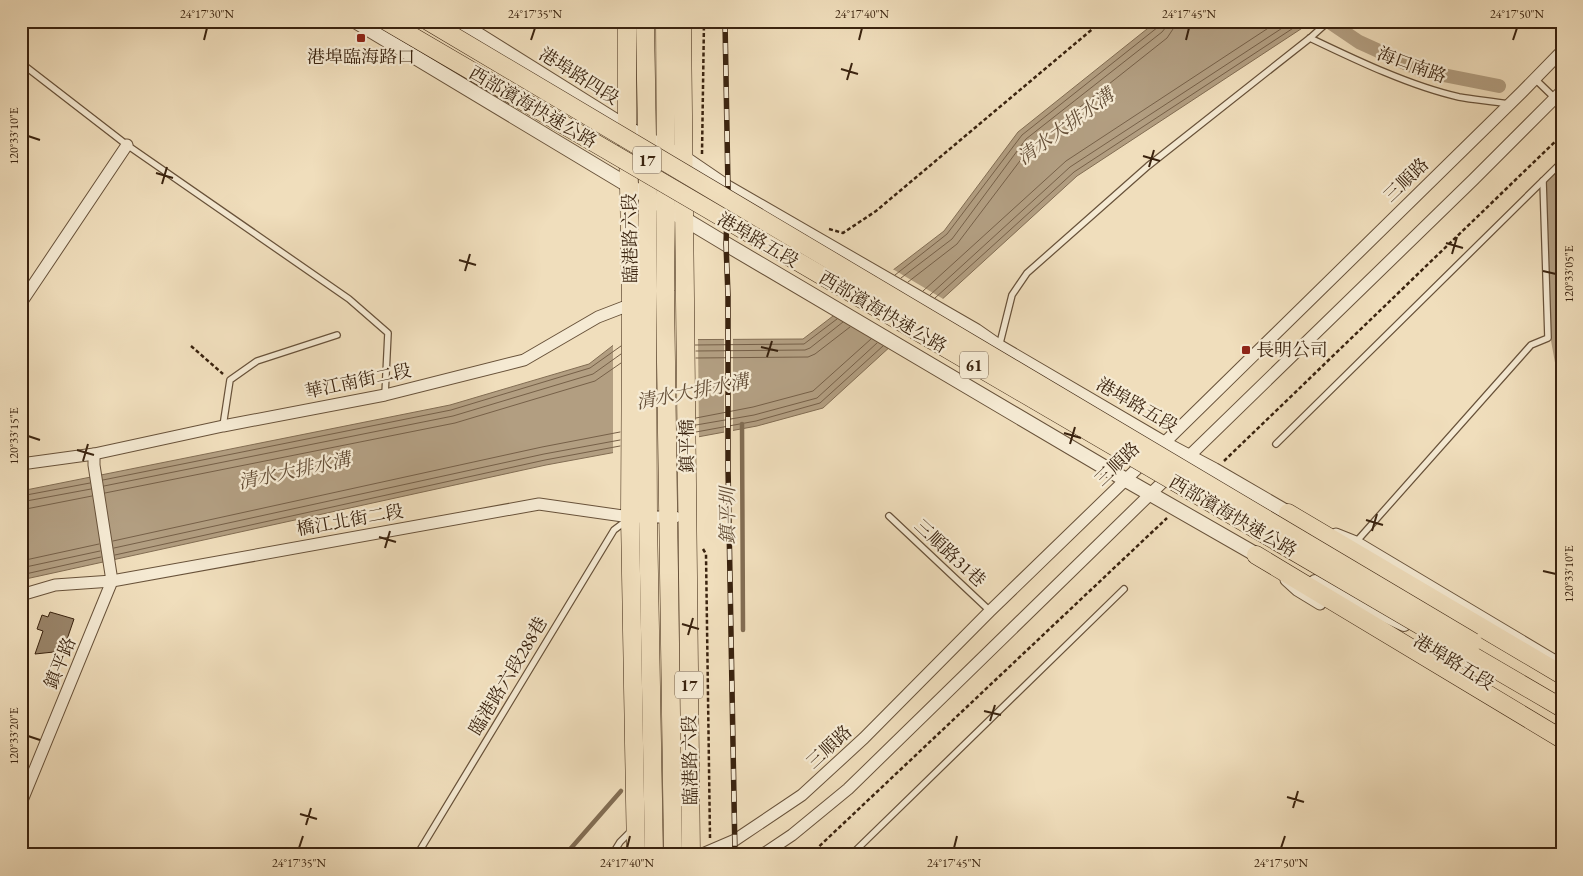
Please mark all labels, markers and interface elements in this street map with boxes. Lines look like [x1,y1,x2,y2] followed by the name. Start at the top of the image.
[180,6,234,22] text: 24°17'30"N
[508,6,562,22] text: 24°17'35"N
[835,6,889,22] text: 24°17'40"N
[1162,6,1216,22] text: 24°17'45"N
[1490,6,1544,22] text: 24°17'50"N
[355,32,367,44] marker: 港埠臨海路口
[1374,41,1450,88] street label: 海口南路
[535,42,624,109] street label: 港埠路四段
[307,45,415,68] place label: 港埠臨海路口
[465,61,601,153] street label: 西部濱海快速公路
[1012,81,1121,170] water label: 清水大排水溝
[6,107,22,164] text: 120°33'10"E
[633,146,661,174] road number: 17
[1378,153,1433,207] street label: 三順路
[617,193,642,283] street label: 臨港路六段
[714,207,803,272] street label: 港埠路五段
[1561,245,1577,302] text: 120°33'05"E
[815,266,951,358] street label: 西部濱海快速公路
[1256,338,1328,361] place label: 長明公司
[1240,344,1252,356] marker: 長明公司
[960,352,988,378] road number: 61
[303,358,413,403] street label: 華江南街二段
[634,368,753,415] water label: 清水大排水溝
[1093,372,1182,437] street label: 港埠路五段
[6,407,22,464] text: 120°33'15"E
[675,419,698,473] street label: 鎮平橋
[1089,437,1144,491] street label: 三順路
[236,446,355,495] water label: 清水大排水溝
[1165,470,1301,562] street label: 西部濱海快速公路
[715,485,740,545] water label: 鎮平圳
[295,499,405,540] street label: 橋江北街二段
[910,514,991,591] street label: 三順路31巷
[1561,545,1577,602] text: 120°33'10"E
[463,612,552,739] street label: 臨港路六段288巷
[1410,629,1499,695] street label: 港埠路五段
[39,633,80,692] street label: 鎮平路
[675,672,703,698] road number: 17
[6,707,22,764] text: 120°33'20"E
[677,715,702,805] street label: 臨港路六段
[801,720,856,773] street label: 三順路
[272,855,326,871] text: 24°17'35"N
[600,855,654,871] text: 24°17'40"N
[927,855,981,871] text: 24°17'45"N
[1254,855,1308,871] text: 24°17'50"N

